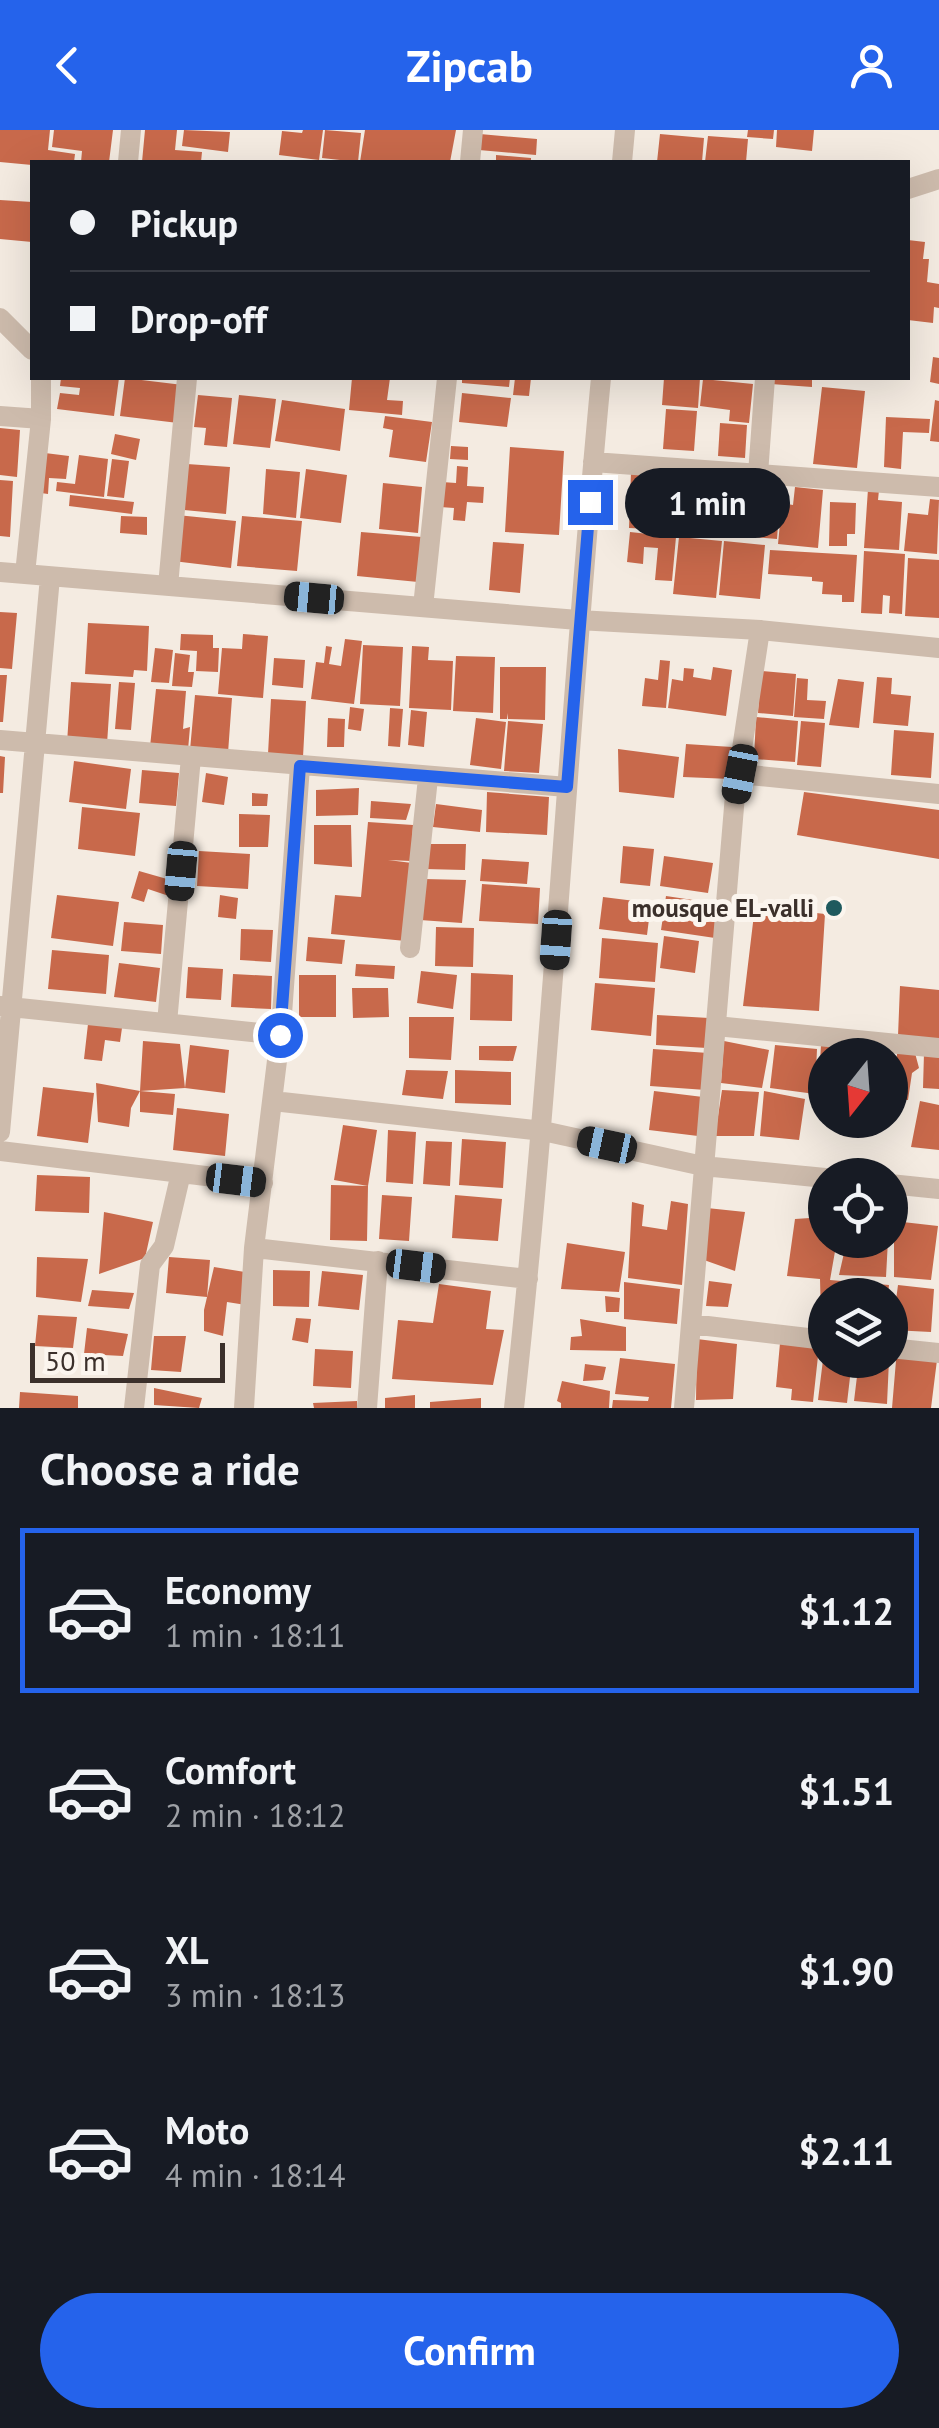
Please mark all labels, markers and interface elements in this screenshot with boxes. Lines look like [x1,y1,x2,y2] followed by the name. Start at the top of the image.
[406,36,533,94] text: Zipcab
[40,38,95,93] icon: back
[844,38,899,93] icon: person
[130,198,238,247] text: Pickup
[130,294,267,343] text: Drop-off
[625,467,790,537] callout: 1 min
[568,480,613,525] route end
[668,482,747,524] text: 1 min
[283,580,345,616] car
[720,742,760,806] car
[163,840,199,902] car
[632,892,814,924] place label: mousque EL-valli
[823,897,845,919] marker: mousque EL-valli
[539,909,573,971] car
[258,1013,303,1058] route start
[808,1038,908,1138] north arrow
[808,1038,908,1378] map controls
[575,1124,639,1166] car
[808,1158,908,1258] button: locate
[204,1161,268,1199] car
[384,1247,448,1285] car
[808,1278,908,1378] button: layers
[30,1338,225,1382] scale bar
[45,1342,106,1379] text: 50 m
[40,1439,300,1497] text: Choose a ride
[165,1565,311,1614] text: Economy
[45,1566,135,1656] icon: car
[798,1586,894,1635] text: $1.12
[165,1614,345,1656] text: 1 min · 18:11
[165,1745,296,1794] text: Comfort
[45,1746,135,1836] icon: car
[798,1766,894,1815] text: $1.51
[165,1794,345,1836] text: 2 min · 18:12
[165,1925,209,1974] text: XL
[45,1926,135,2016] icon: car
[798,1946,894,1995] text: $1.90
[165,1974,345,2016] text: 3 min · 18:13
[165,2105,249,2154] text: Moto
[45,2106,135,2196] icon: car
[798,2126,894,2175] text: $2.11
[165,2154,345,2196] text: 4 min · 18:14
[40,2293,899,2408] button: Confirm

